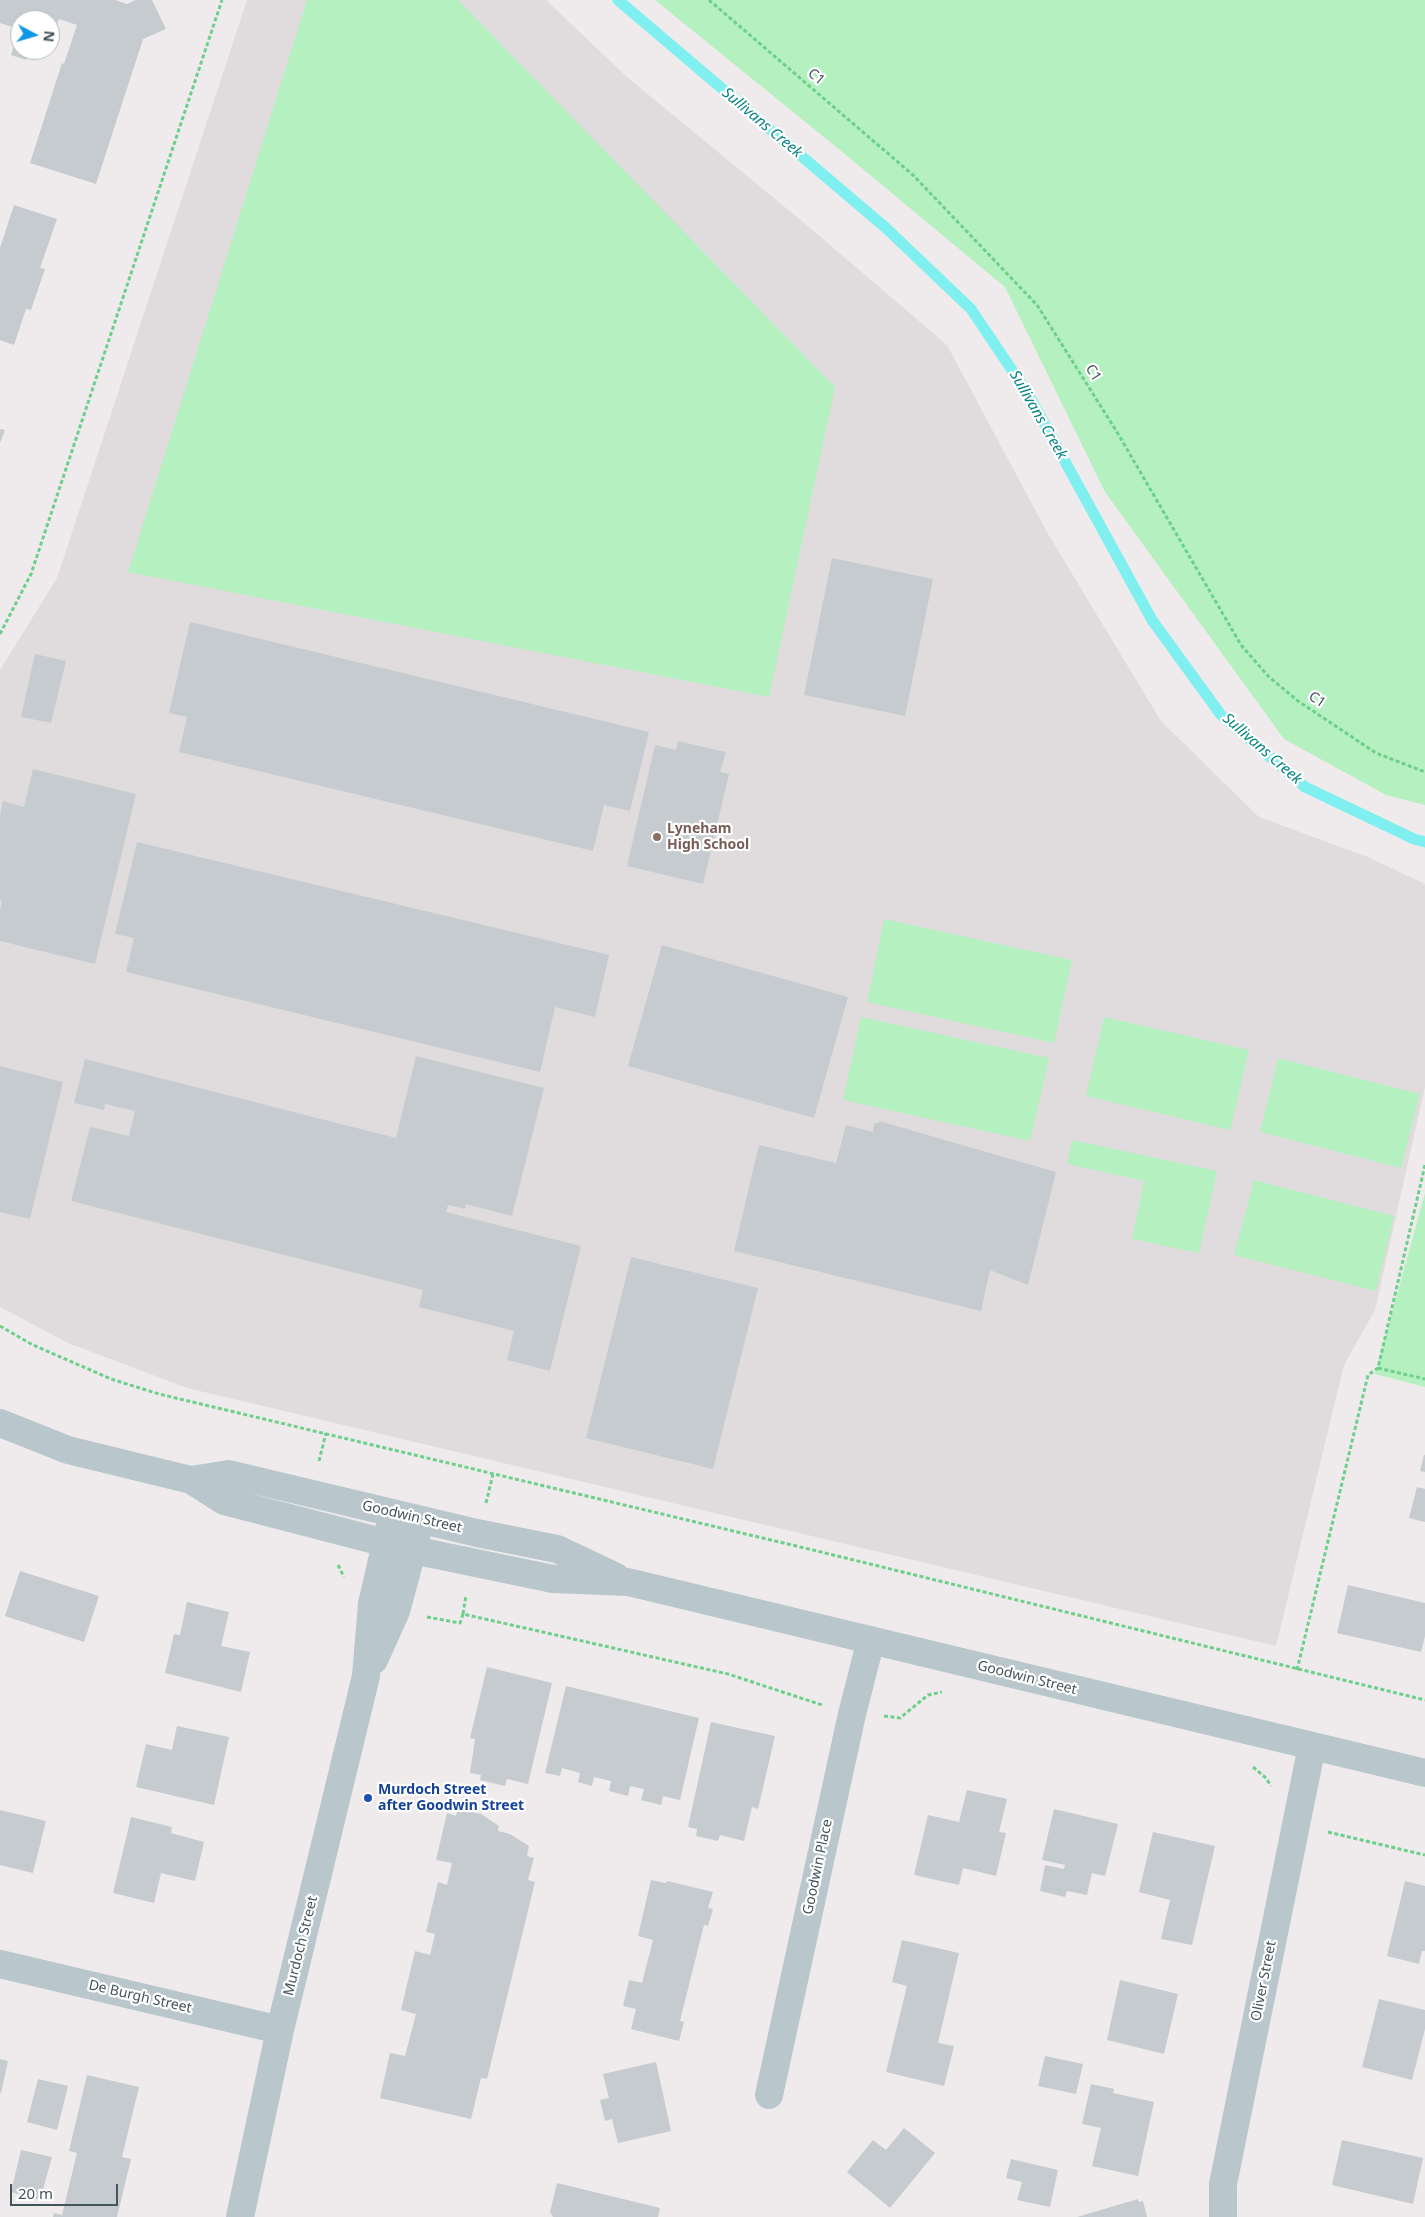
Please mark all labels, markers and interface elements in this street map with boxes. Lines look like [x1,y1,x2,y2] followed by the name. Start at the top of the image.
[10,10,60,60] north arrow
[39,30,59,43] text: N
[804,65,828,89] street label: C1
[718,84,806,162] water label: Sullivans Creek
[1081,361,1105,385] street label: C1
[1005,367,1071,463] water label: Sullivans Creek
[1305,688,1329,712] street label: C1
[1219,710,1305,788] water label: Sullivans Creek
[667,821,749,854] place label: Lyneham High School
[651,831,663,843] marker: Lyneham High School
[361,1497,463,1537] street label: Goodwin Street
[976,1658,1078,1698] street label: Goodwin Street
[378,1782,524,1814] place label: Murdoch Street after Goodwin Street
[362,1792,374,1804] marker: Murdoch Street after Goodwin Street
[800,1818,836,1916] street label: Goodwin Place
[281,1894,321,1998] street label: Murdoch Street
[1248,1939,1280,2023] street label: Oliver Street
[87,1977,193,2017] street label: De Burgh Street
[12,2174,120,2206] scale bar
[18,2183,53,2203] text: 20 m

